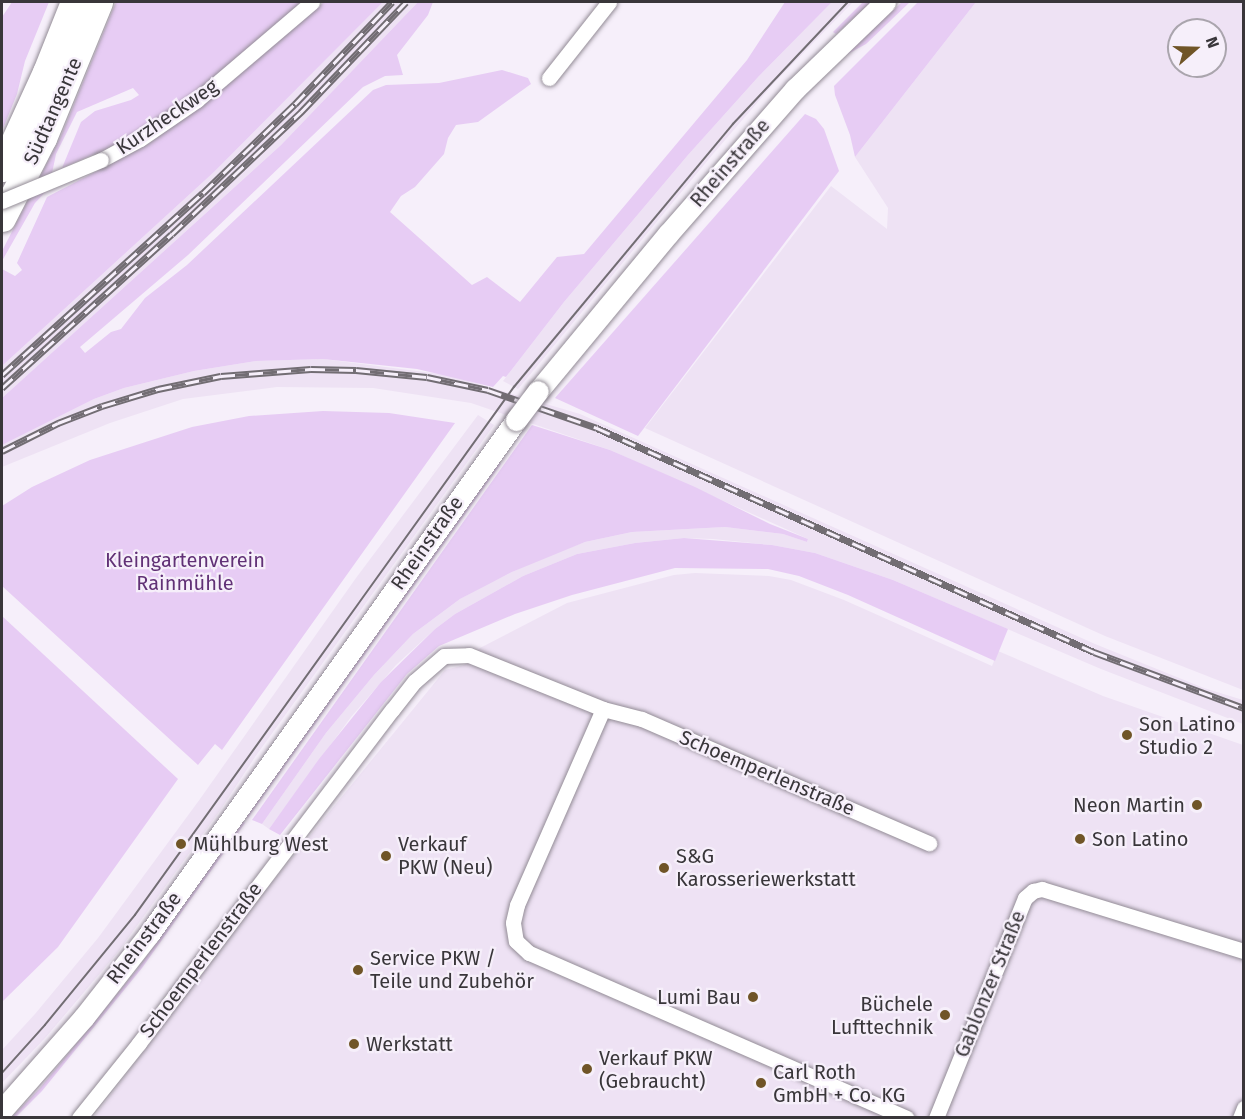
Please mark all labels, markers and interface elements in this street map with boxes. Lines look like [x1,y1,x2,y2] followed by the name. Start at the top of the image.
[1167,18,1227,78] north arrow
[1202,34,1223,51] text: N
[19,54,87,168] street label: Südtangente
[112,74,222,160] street label: Kurzheckweg
[685,114,775,212] street label: Rheinstraße
[386,491,468,595] street label: Rheinstraße
[105,548,265,595] park label: Kleingartenverein Rainmühle
[1139,712,1235,759] place label: Son Latino Studio 2
[676,725,858,821] street label: Schoemperlenstraße
[1120,728,1134,742] marker: Son Latino Studio 2
[1073,793,1185,817] place label: Neon Martin
[1190,798,1204,812] marker: Neon Martin
[1092,827,1188,851] place label: Son Latino
[193,832,328,856] place label: Mühlburg West
[398,832,492,879] place label: Verkauf PKW (Neu)
[1073,832,1087,846] marker: Son Latino
[174,837,188,851] marker: Mühlburg West
[676,844,856,891] place label: S&G Karosseriewerkstatt
[379,849,393,863] marker: Verkauf PKW (Neu)
[657,861,671,875] marker: S&G Karosseriewerkstatt
[135,878,267,1042] street label: Schoemperlenstraße
[102,887,186,989] street label: Rheinstraße
[950,907,1030,1061] street label: Gablonzer Straße
[370,946,534,993] place label: Service PKW / Teile und Zubehör
[351,963,365,977] marker: Service PKW / Teile und Zubehör
[657,985,741,1009] place label: Lumi Bau
[746,990,760,1004] marker: Lumi Bau
[831,992,933,1039] place label: Büchele Lufttechnik
[938,1008,952,1022] marker: Büchele Lufttechnik
[366,1032,453,1056] place label: Werkstatt
[347,1037,361,1051] marker: Werkstatt
[599,1046,713,1093] place label: Verkauf PKW (Gebraucht)
[773,1060,905,1107] place label: Carl Roth GmbH + Co. KG
[580,1062,594,1076] marker: Verkauf PKW (Gebraucht)
[754,1076,768,1090] marker: Carl Roth GmbH + Co. KG

